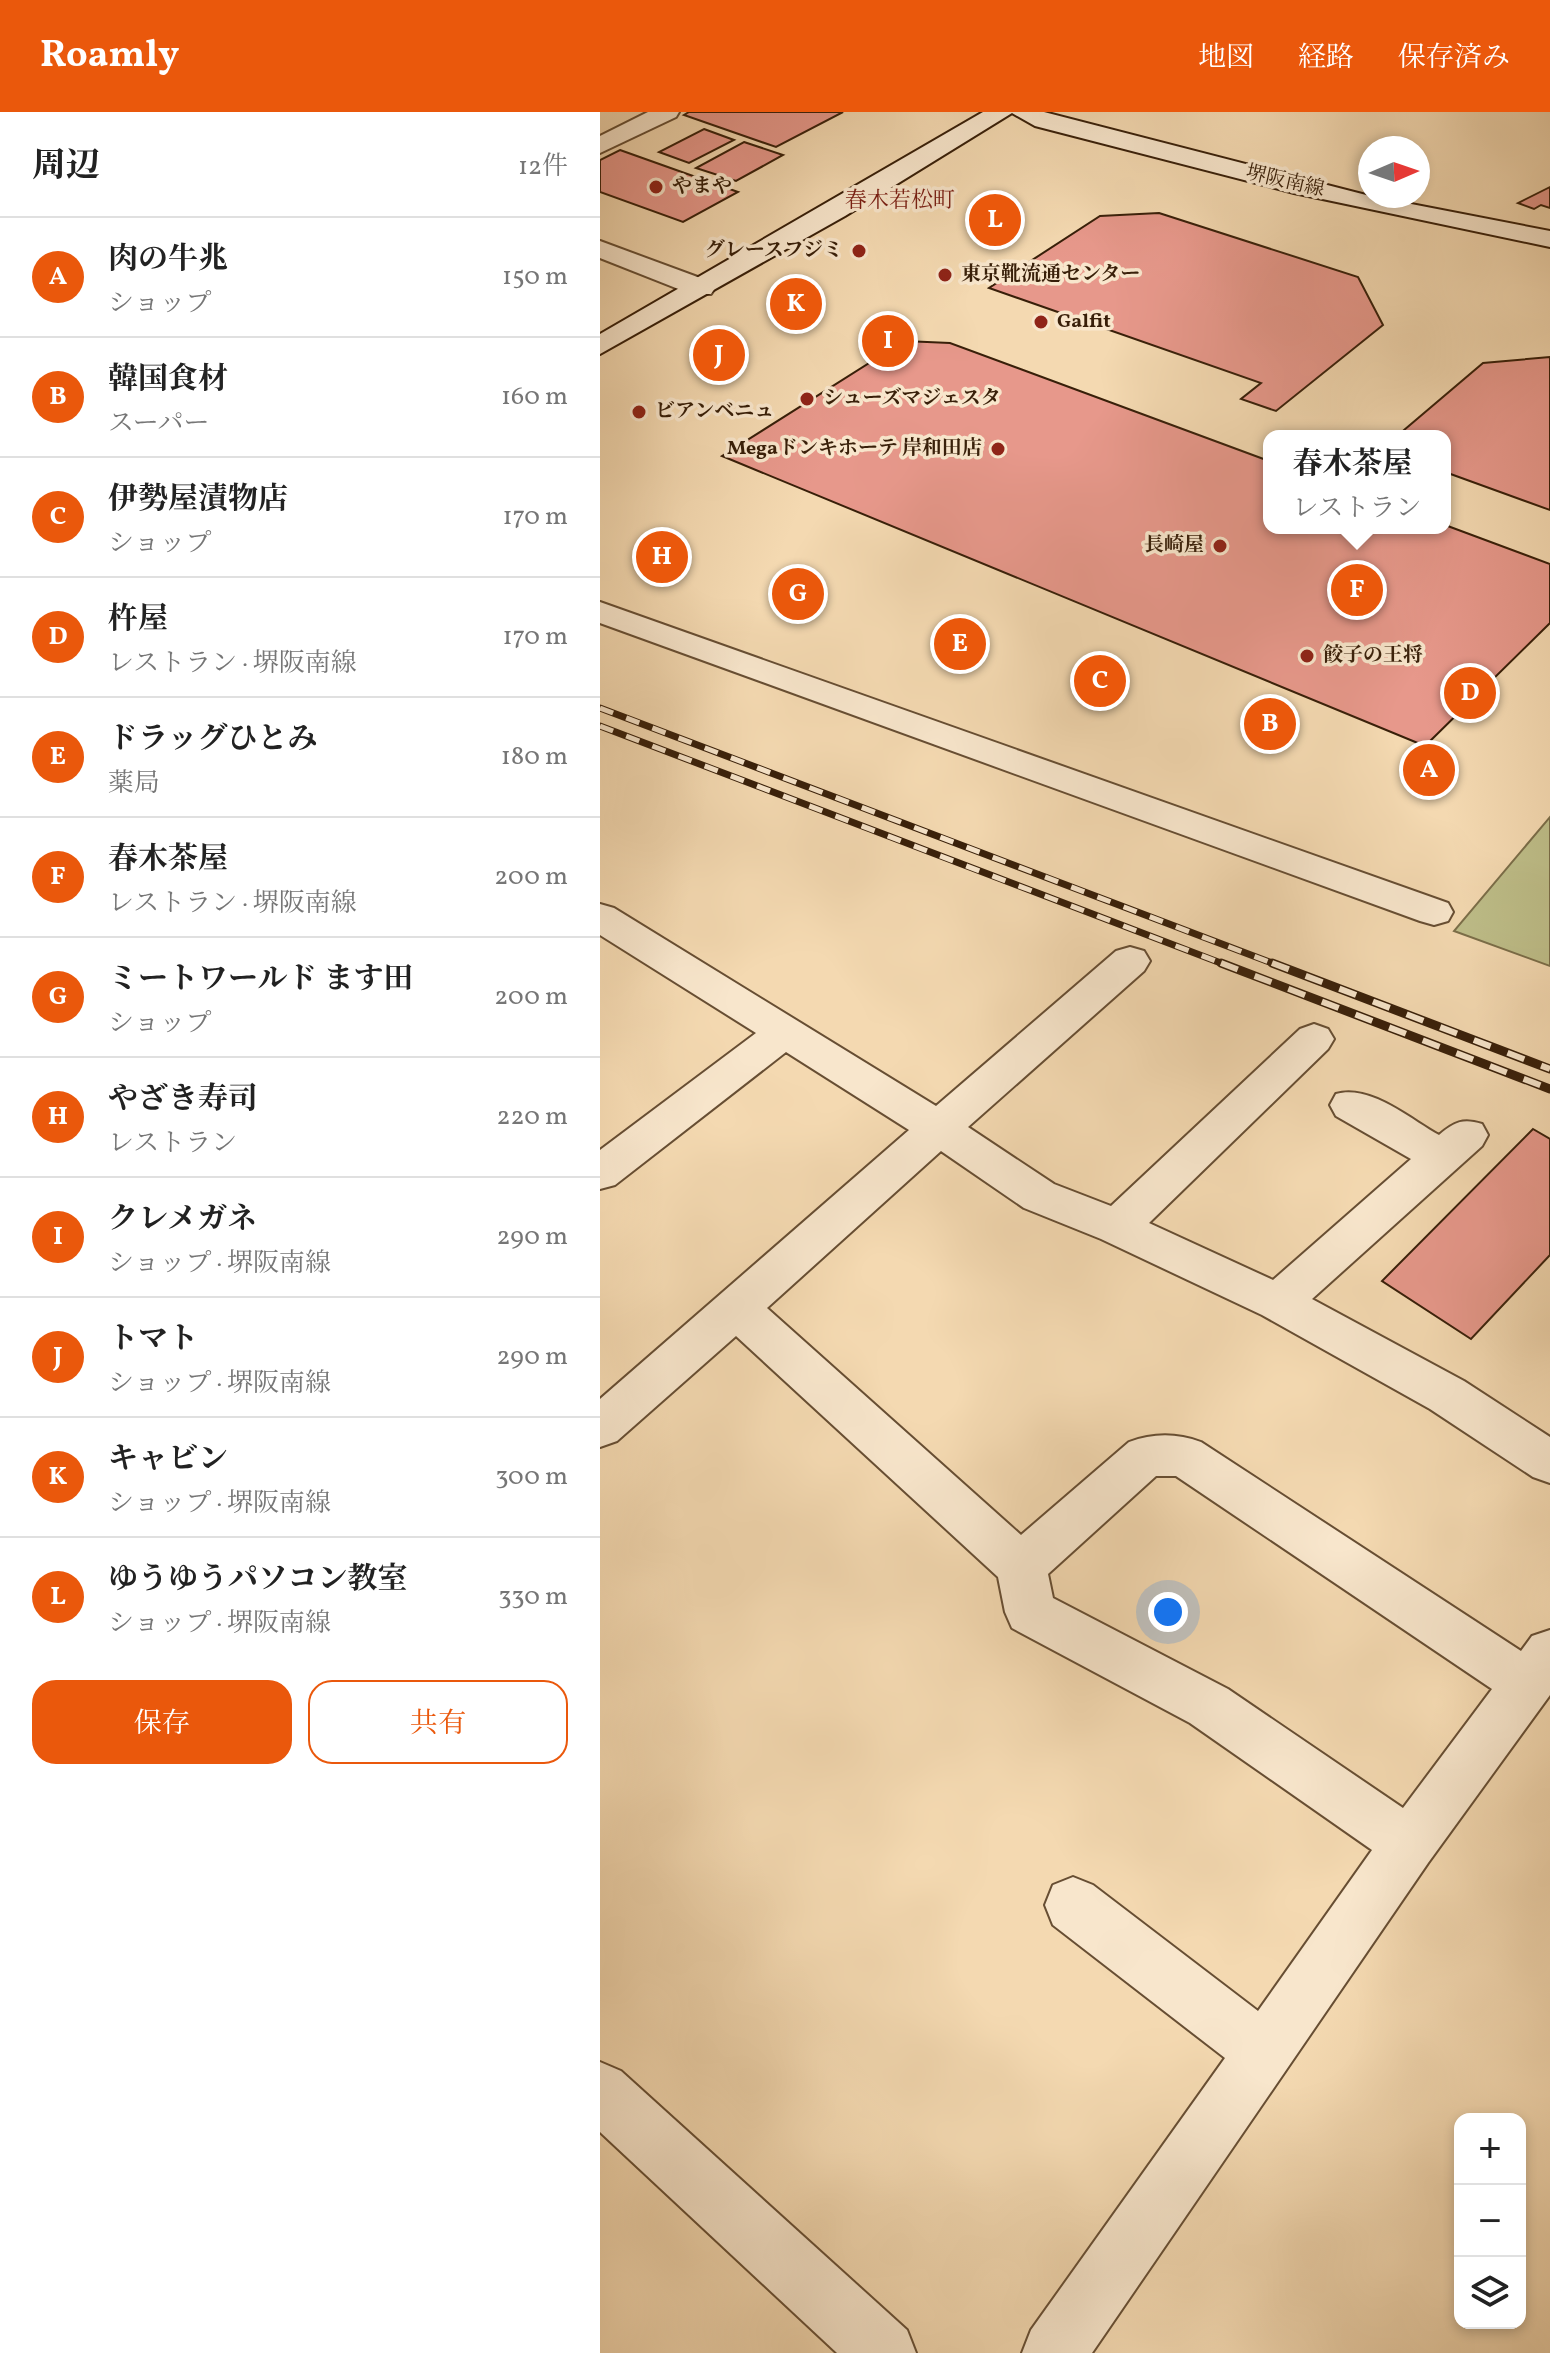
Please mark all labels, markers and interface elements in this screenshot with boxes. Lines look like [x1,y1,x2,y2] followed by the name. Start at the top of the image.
[40,30,179,83] text: Roamly
[1198,39,1254,78] text: 地図
[1298,39,1354,78] text: 経路
[1398,39,1510,78] text: 保存済み
[1358,136,1430,208] north arrow
[32,144,100,191] text: 周辺
[518,149,568,185] text: 12件
[1243,159,1327,205] street label: 堺阪南線
[672,173,732,201] place label: やまや
[647,178,665,196] marker: やまや
[845,186,955,217] district label: 春木若松町
[969,190,1021,250] pin: L
[705,237,843,265] place label: グレースフジミ
[108,239,228,281] text: 肉の牛兆
[850,242,868,260] marker: グレースフジミ
[49,259,67,295] text: A
[502,259,568,295] text: 150 m
[961,261,1140,289] place label: 東京靴流通センター
[936,266,954,284] marker: 東京靴流通センター
[770,274,822,334] pin: K
[108,286,211,322] text: ショップ
[1057,308,1111,336] place label: Galfit
[862,311,914,371] pin: I
[1032,313,1050,331] marker: Galfit
[693,325,745,385] pin: J
[108,359,228,401] text: 韓国食材
[49,379,67,415] text: B
[501,379,568,415] text: 160 m
[823,385,1001,413] place label: シューズマジェスタ
[798,390,816,408] marker: シューズマジェスタ
[655,398,774,426] place label: ビアンベニュ
[630,403,648,421] marker: ビアンベニュ
[108,406,209,442] text: スーパー
[1263,430,1451,534] popup
[727,435,982,463] place label: Megaドンキホーテ 岸和田店
[989,440,1007,458] marker: Megaドンキホーテ 岸和田店
[1292,444,1412,486] text: 春木茶屋
[108,479,288,521] text: 伊勢屋漬物店
[1292,491,1422,527] text: レストラン
[50,499,66,535] text: C
[503,499,568,535] text: 170 m
[108,526,211,562] text: ショップ
[636,527,688,587] pin: H
[1144,532,1204,560] place label: 長崎屋
[1211,537,1229,555] marker: 長崎屋
[1331,560,1383,620] pin: F
[772,564,824,624] pin: G
[108,599,168,641] text: 杵屋
[934,614,986,674] pin: E
[48,619,68,655] text: D
[503,619,568,655] text: 170 m
[1323,642,1423,670] place label: 餃子の王将
[108,646,357,682] text: レストラン · 堺阪南線
[1298,647,1316,665] marker: 餃子の王将
[1074,651,1126,711] pin: C
[1444,663,1496,723] pin: D
[1244,694,1296,754] pin: B
[108,719,317,761] text: ドラッグひとみ
[50,739,66,775] text: E
[501,739,568,775] text: 180 m
[1403,740,1455,800] pin: A
[108,766,160,802] text: 薬局
[108,839,228,881] text: 春木茶屋
[50,859,66,895] text: F
[494,859,568,895] text: 200 m
[108,886,357,922] text: レストラン · 堺阪南線
[108,959,413,1001] text: ミートワールド ます田
[49,979,67,1015] text: G
[494,979,568,1015] text: 200 m
[108,1006,211,1042] text: ショップ
[108,1079,258,1121] text: やざき寿司
[48,1099,68,1135] text: H
[496,1099,568,1135] text: 220 m
[108,1126,237,1162] text: レストラン
[108,1199,257,1241] text: クレメガネ
[53,1219,63,1255] text: I
[496,1219,568,1255] text: 290 m
[108,1246,331,1282] text: ショップ · 堺阪南線
[108,1319,198,1361] text: トマト
[53,1339,63,1375] text: J
[496,1339,568,1375] text: 290 m
[108,1366,331,1402] text: ショップ · 堺阪南線
[108,1439,228,1481] text: キャビン
[49,1459,67,1495] text: K
[495,1459,568,1495] text: 300 m
[108,1486,331,1522] text: ショップ · 堺阪南線
[108,1559,407,1601] text: ゆうゆうパソコン教室
[50,1579,66,1615] text: L
[498,1579,568,1615] text: 330 m
[1148,1592,1188,1632] your location
[108,1606,331,1642] text: ショップ · 堺阪南線
[32,1680,292,1764] button: 保存
[308,1680,568,1764] button: 共有
[1454,2113,1526,2329] map controls
[1454,2113,1526,2185] button: +
[1454,2185,1526,2257] button: −
[1454,2257,1526,2329] button: layers

